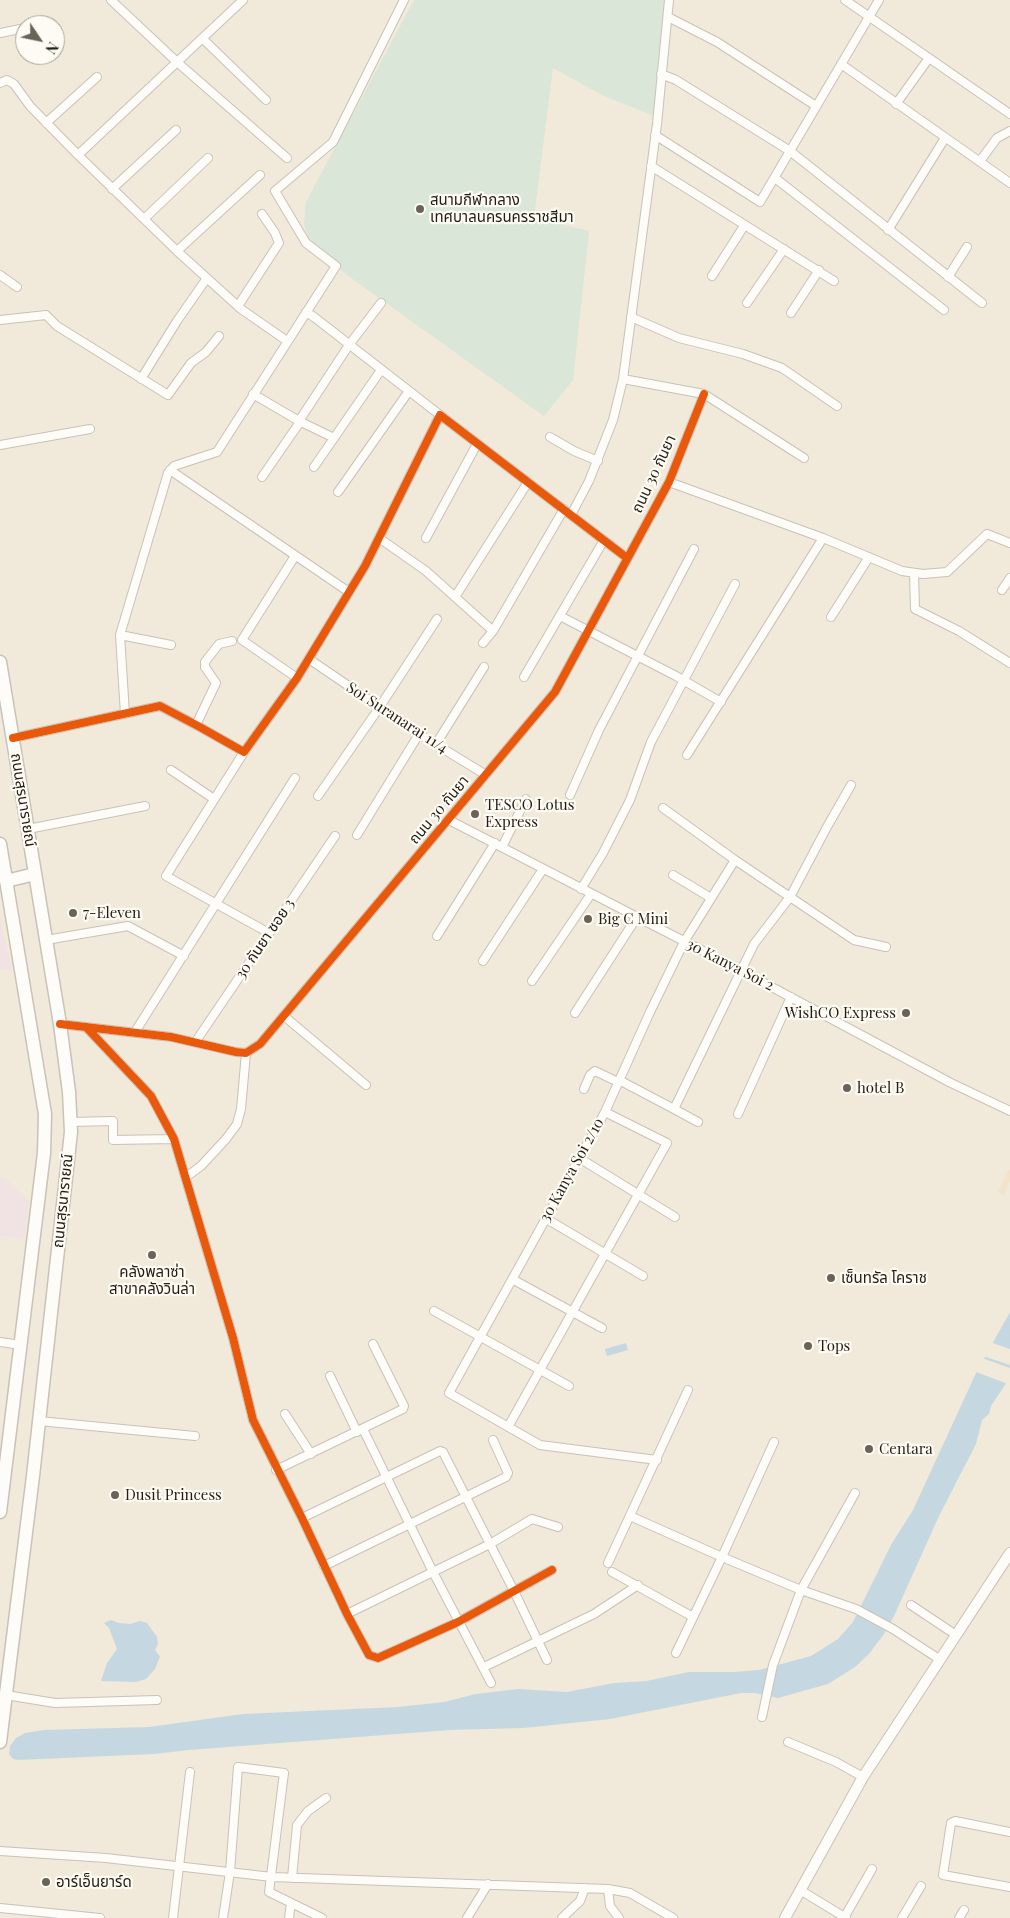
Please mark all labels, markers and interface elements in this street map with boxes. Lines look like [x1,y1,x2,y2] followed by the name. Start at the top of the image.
[15,15,65,65] north arrow
[41,39,63,58] text: N
[430,191,574,226] place label: สนามกีฬากลาง เทศบาลนครนครราชสีมา
[414,203,426,215] marker: สนามกีฬากลาง เทศบาลนครนครราชสีมา
[628,432,680,516] street label: ถนน 30 กันยา
[343,679,451,757] street label: Soi Suranarai 11/4
[7,752,39,848] street label: ถนนสุรนารายณ์
[405,772,473,848] street label: ถนน 30 กันยา
[485,796,574,831] place label: TESCO Lotus Express
[469,808,481,820] marker: TESCO Lotus Express
[232,896,298,982] street label: 30 กันยา ซอย 3
[83,904,141,922] place label: 7-Eleven
[67,907,79,919] marker: 7-Eleven
[598,910,668,928] place label: Big C Mini
[582,913,594,925] marker: Big C Mini
[683,935,777,995] street label: 30 Kanya Soi 2
[785,1004,896,1022] place label: WishCO Express
[900,1007,912,1019] marker: WishCO Express
[857,1079,904,1097] place label: hotel B
[841,1082,853,1094] marker: hotel B
[536,1115,608,1225] street label: 30 Kanya Soi 2/10
[49,1153,77,1249] street label: ถนนสุรนารายณ์
[146,1249,158,1261] marker: คลังพลาซ่า สาขาคลังวินล่า
[109,1263,195,1298] place label: คลังพลาซ่า สาขาคลังวินล่า
[841,1269,927,1287] place label: เซ็นทรัล โคราช
[825,1272,837,1284] marker: เซ็นทรัล โคราช
[818,1337,850,1355] place label: Tops
[802,1340,814,1352] marker: Tops
[879,1440,933,1458] place label: Centara
[863,1443,875,1455] marker: Centara
[125,1486,222,1504] place label: Dusit Princess
[109,1489,121,1501] marker: Dusit Princess
[56,1873,132,1891] place label: อาร์เอ็นยาร์ด
[40,1876,52,1888] marker: อาร์เอ็นยาร์ด

